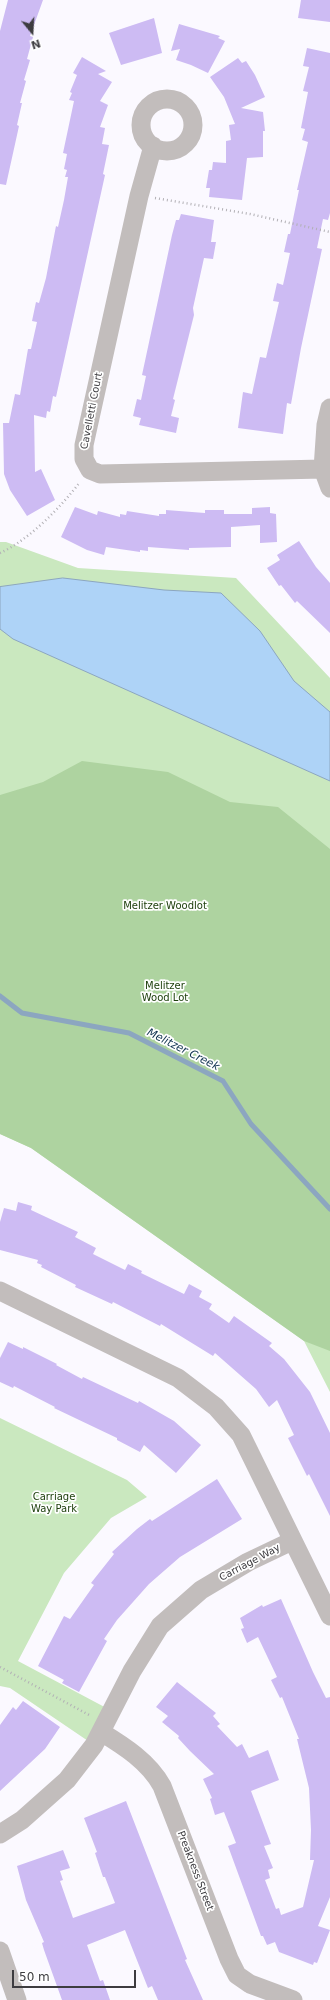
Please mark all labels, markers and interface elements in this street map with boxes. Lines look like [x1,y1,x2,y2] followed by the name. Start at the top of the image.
[12,12,52,52] north arrow
[29,36,42,51] text: N
[79,371,105,451] street label: Cavelletti Court
[123,900,207,912] park label: Melitzer Woodlot
[142,980,188,1004] park label: Melitzer Wood Lot
[145,1026,221,1074] water label: Melitzer Creek
[31,1491,77,1514] park label: Carriage Way Park
[218,1542,282,1584] street label: Carriage Way
[174,1830,216,1912] street label: Preakness Street
[14,1962,138,1988] scale bar
[19,1970,50,1984] text: 50 m

